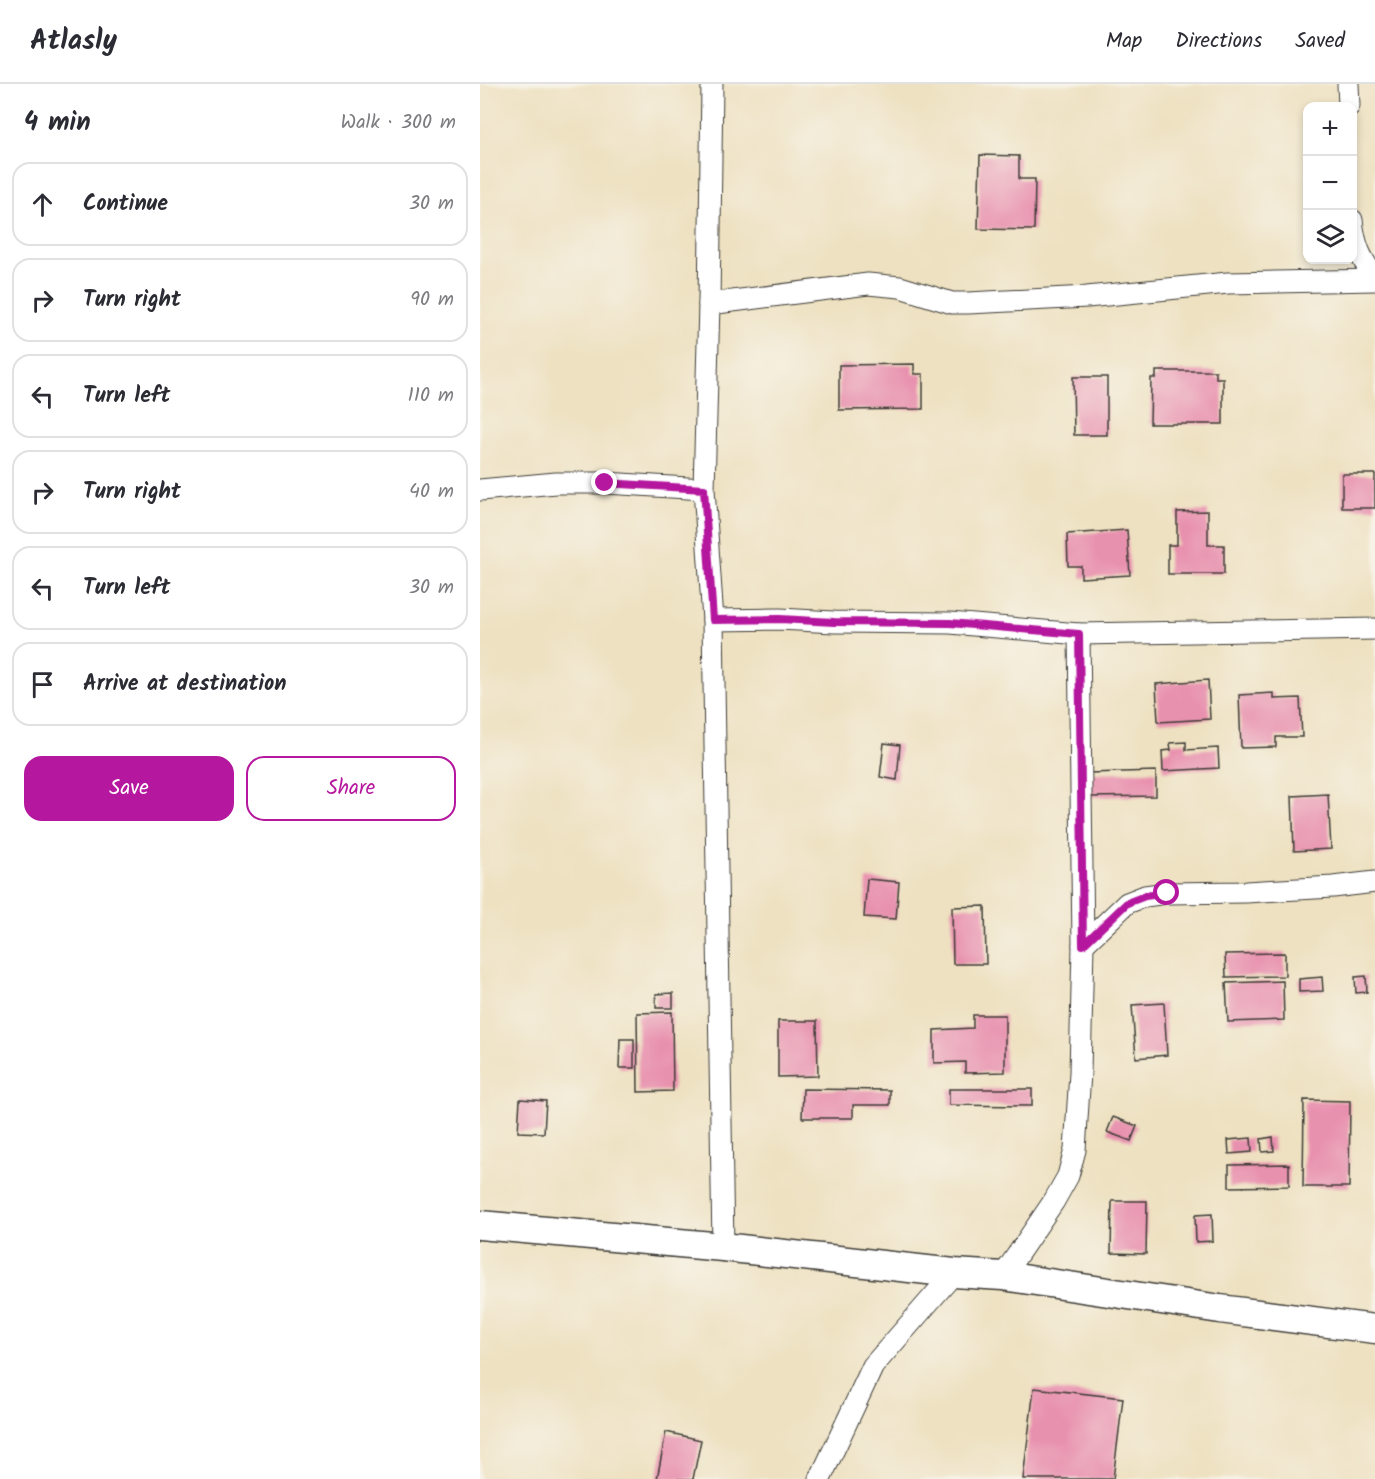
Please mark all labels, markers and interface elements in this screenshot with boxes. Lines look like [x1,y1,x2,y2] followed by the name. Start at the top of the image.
[30,19,117,64] text: Atlasly
[1106,25,1142,58] text: Map
[1175,25,1262,58] text: Directions
[1295,25,1345,58] text: Saved
[24,102,91,144] text: 4 min
[1303,102,1357,264] map controls
[1303,102,1357,156] button: +
[341,107,456,139] text: Walk · 300 m
[1303,156,1357,210] button: −
[83,187,168,222] text: Continue
[26,188,59,221] icon: ahead
[409,188,454,220] text: 30 m
[1303,210,1357,264] button: layers
[83,283,181,318] text: Turn right
[26,284,59,317] icon: right
[410,284,454,316] text: 90 m
[83,379,170,414] text: Turn left
[26,380,59,413] icon: left
[408,380,454,412] text: 110 m
[591,469,617,495] route end
[83,475,181,510] text: Turn right
[26,476,59,509] icon: right
[409,476,454,508] text: 40 m
[83,571,170,606] text: Turn left
[26,572,59,605] icon: left
[409,572,454,604] text: 30 m
[83,667,286,702] text: Arrive at destination
[26,668,59,701] icon: arrive
[24,756,234,821] button: Save
[246,756,456,821] button: Share
[1153,879,1179,905] route start

